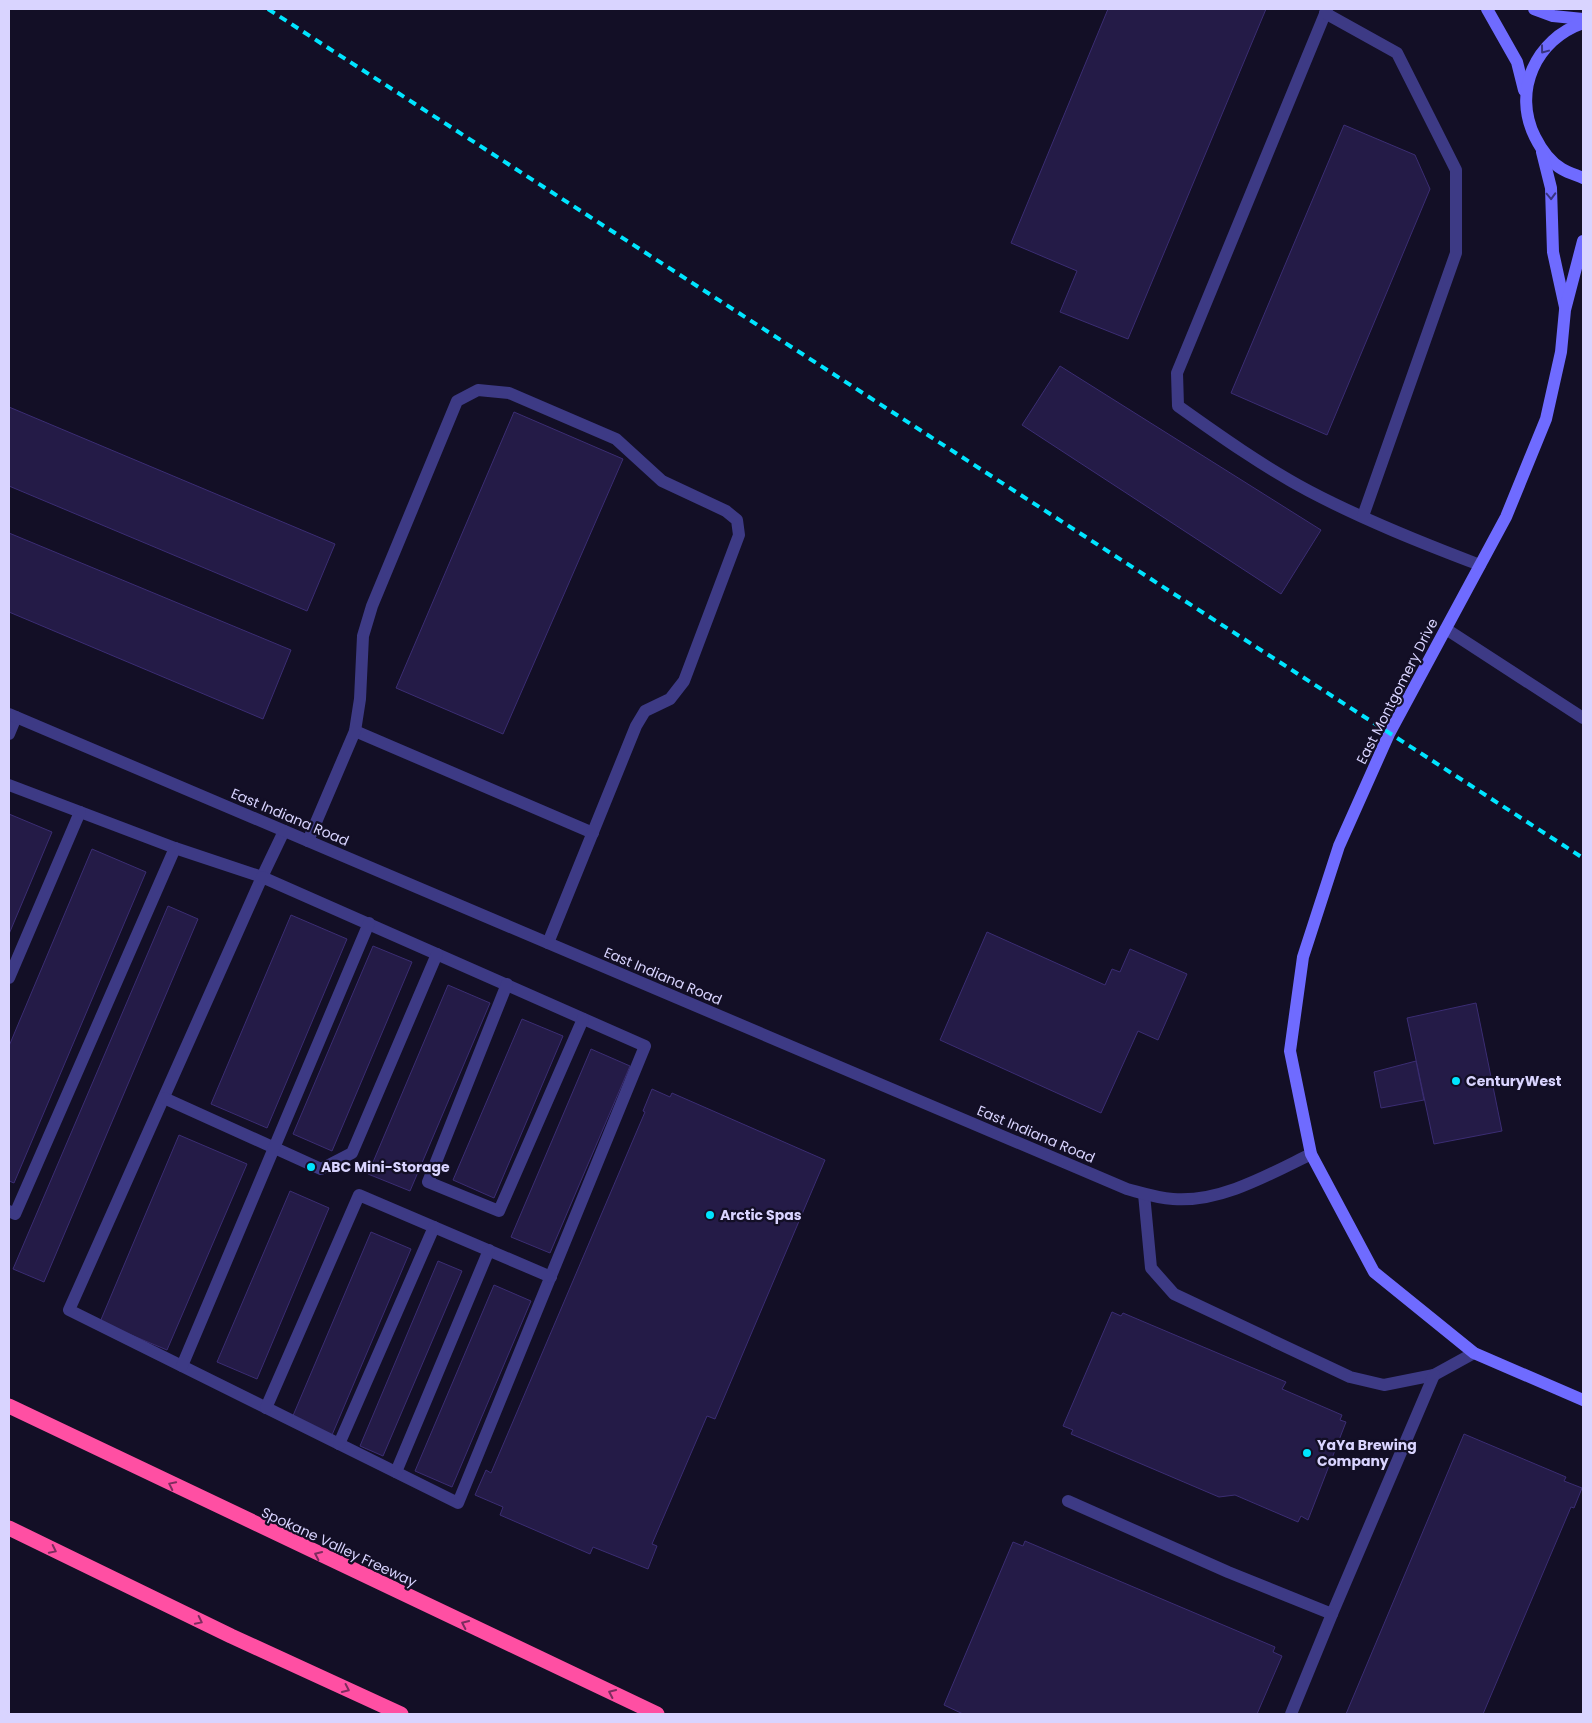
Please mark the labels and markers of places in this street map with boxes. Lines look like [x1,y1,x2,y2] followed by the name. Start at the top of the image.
[1466,1071,1562,1091] place label: CenturyWest
[1450,1075,1462,1087] marker: CenturyWest
[321,1157,450,1177] place label: ABC Mini-Storage
[305,1161,317,1173] marker: ABC Mini-Storage
[720,1205,802,1225] place label: Arctic Spas
[704,1209,716,1221] marker: Arctic Spas
[1317,1435,1417,1471] place label: YaYa Brewing Company
[1301,1447,1313,1459] marker: YaYa Brewing Company

